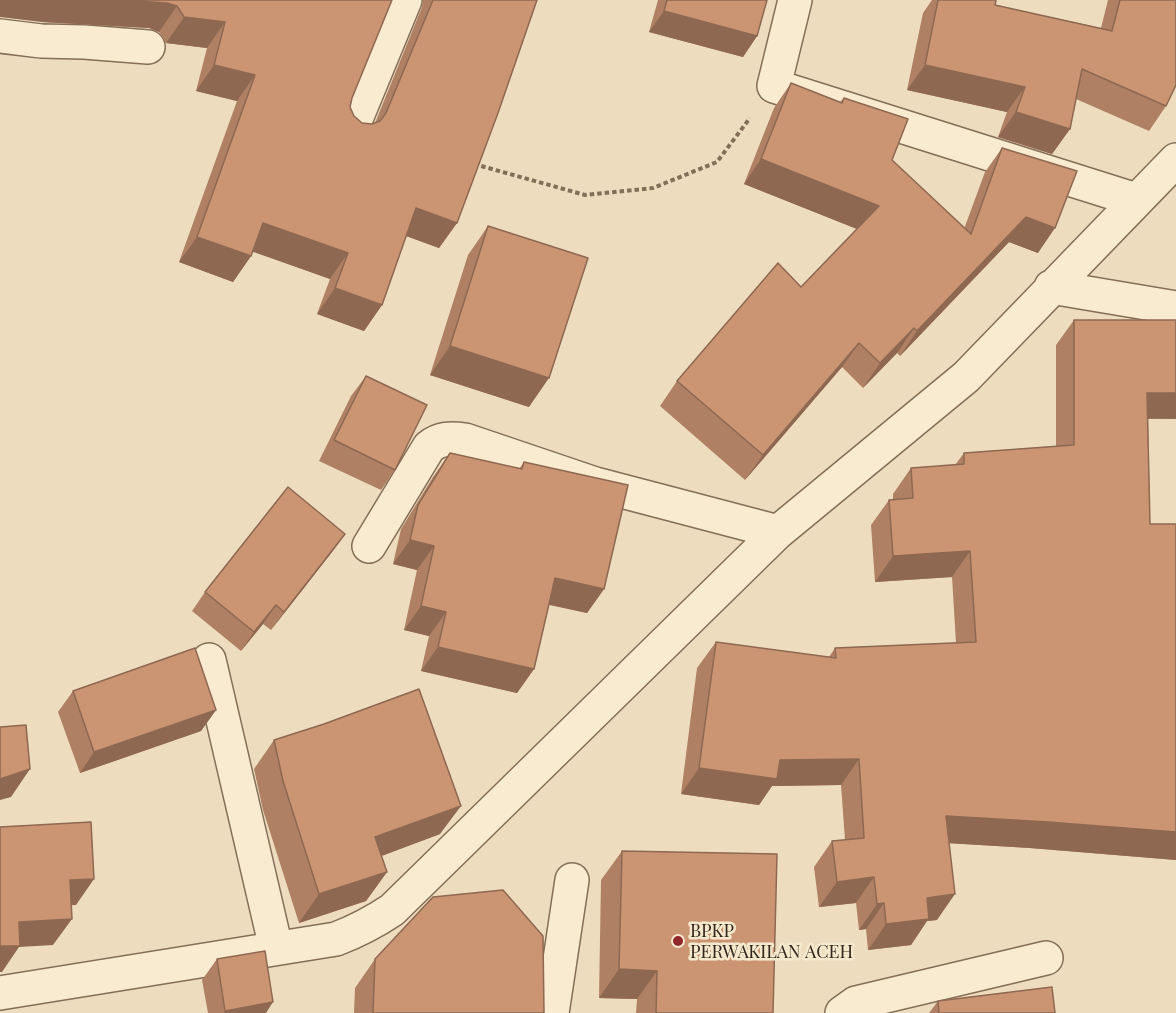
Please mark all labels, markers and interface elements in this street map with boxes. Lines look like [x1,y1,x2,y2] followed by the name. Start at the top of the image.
[690,920,853,962] place label: BPKP PERWAKILAN ACEH
[671,934,685,948] marker: BPKP PERWAKILAN ACEH

